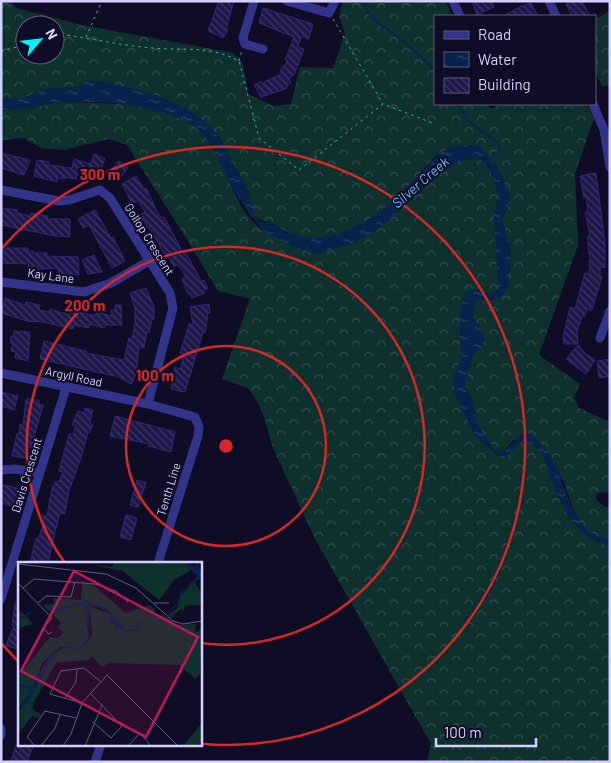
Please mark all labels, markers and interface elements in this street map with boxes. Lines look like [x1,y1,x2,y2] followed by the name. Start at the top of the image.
[15,15,65,65] north arrow
[434,15,596,105] legend
[478,25,511,43] text: Road
[42,26,62,42] text: N
[478,50,517,68] text: Water
[478,75,531,93] text: Building
[388,152,452,211] water label: Silver Creek
[80,165,120,183] text: 300 m
[122,200,178,278] street label: Gollop Crescent
[27,265,75,285] street label: Kay Lane
[64,296,106,314] text: 200 m
[44,363,104,389] street label: Argyll Road
[136,366,174,384] text: 100 m
[8,436,44,514] street label: Davis Crescent
[217,437,235,455] centre of rings
[153,461,183,517] street label: Tenth Line
[18,562,201,746] inset map
[436,716,536,748] scale bar
[444,723,482,741] text: 100 m

